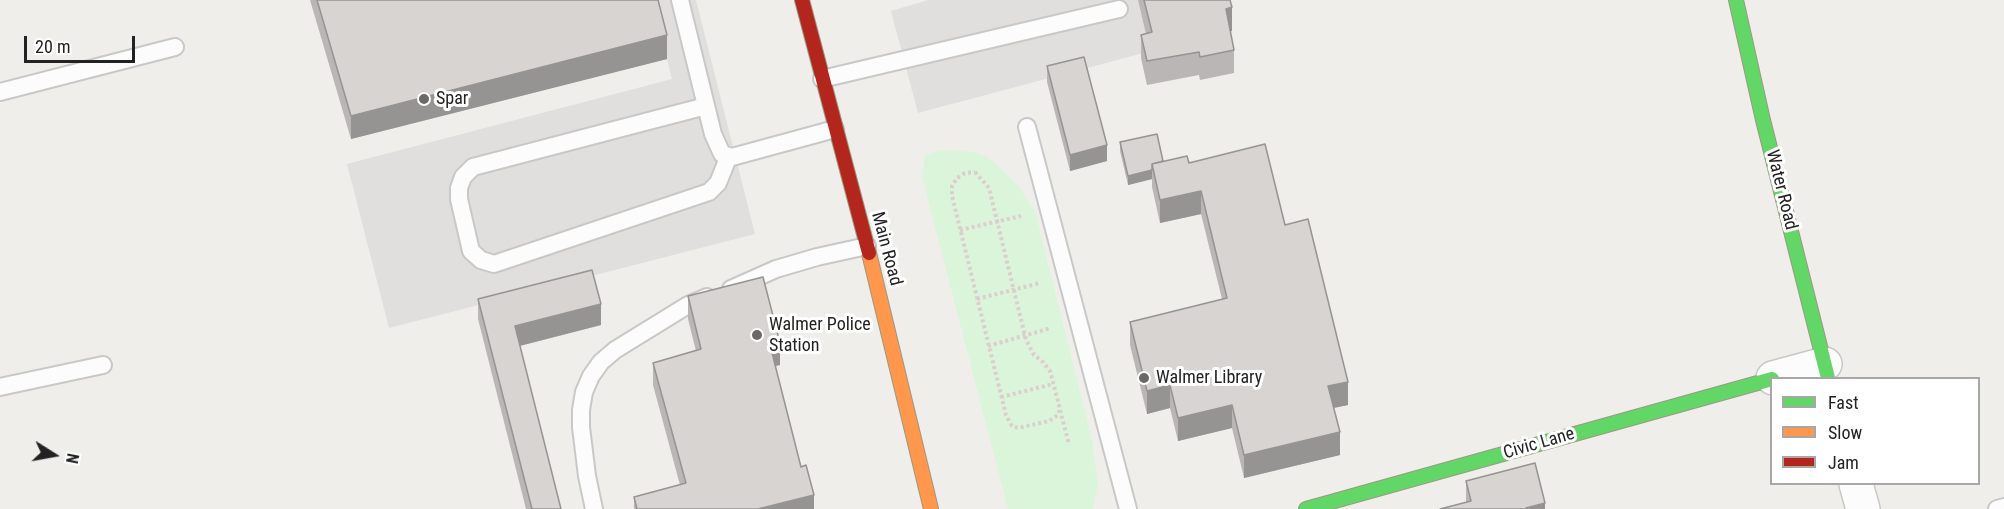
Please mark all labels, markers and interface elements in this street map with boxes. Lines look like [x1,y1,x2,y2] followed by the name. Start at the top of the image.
[27,24,138,62] scale bar
[35,36,70,57] text: 20 m
[436,88,468,110] place label: Spar
[417,92,431,106] marker: Spar
[1761,148,1801,232] street label: Water Road
[866,210,906,288] street label: Main Road
[769,314,871,356] place label: Walmer Police Station
[750,328,764,342] marker: Walmer Police Station
[1156,367,1262,389] place label: Walmer Library
[1137,371,1151,385] marker: Walmer Library
[1770,377,1980,485] legend
[1828,392,1859,413] text: Fast
[1828,422,1862,443] text: Slow
[1501,424,1577,464] street label: Civic Lane
[24,425,84,485] north arrow
[62,452,82,465] text: N
[1828,452,1859,473] text: Jam

